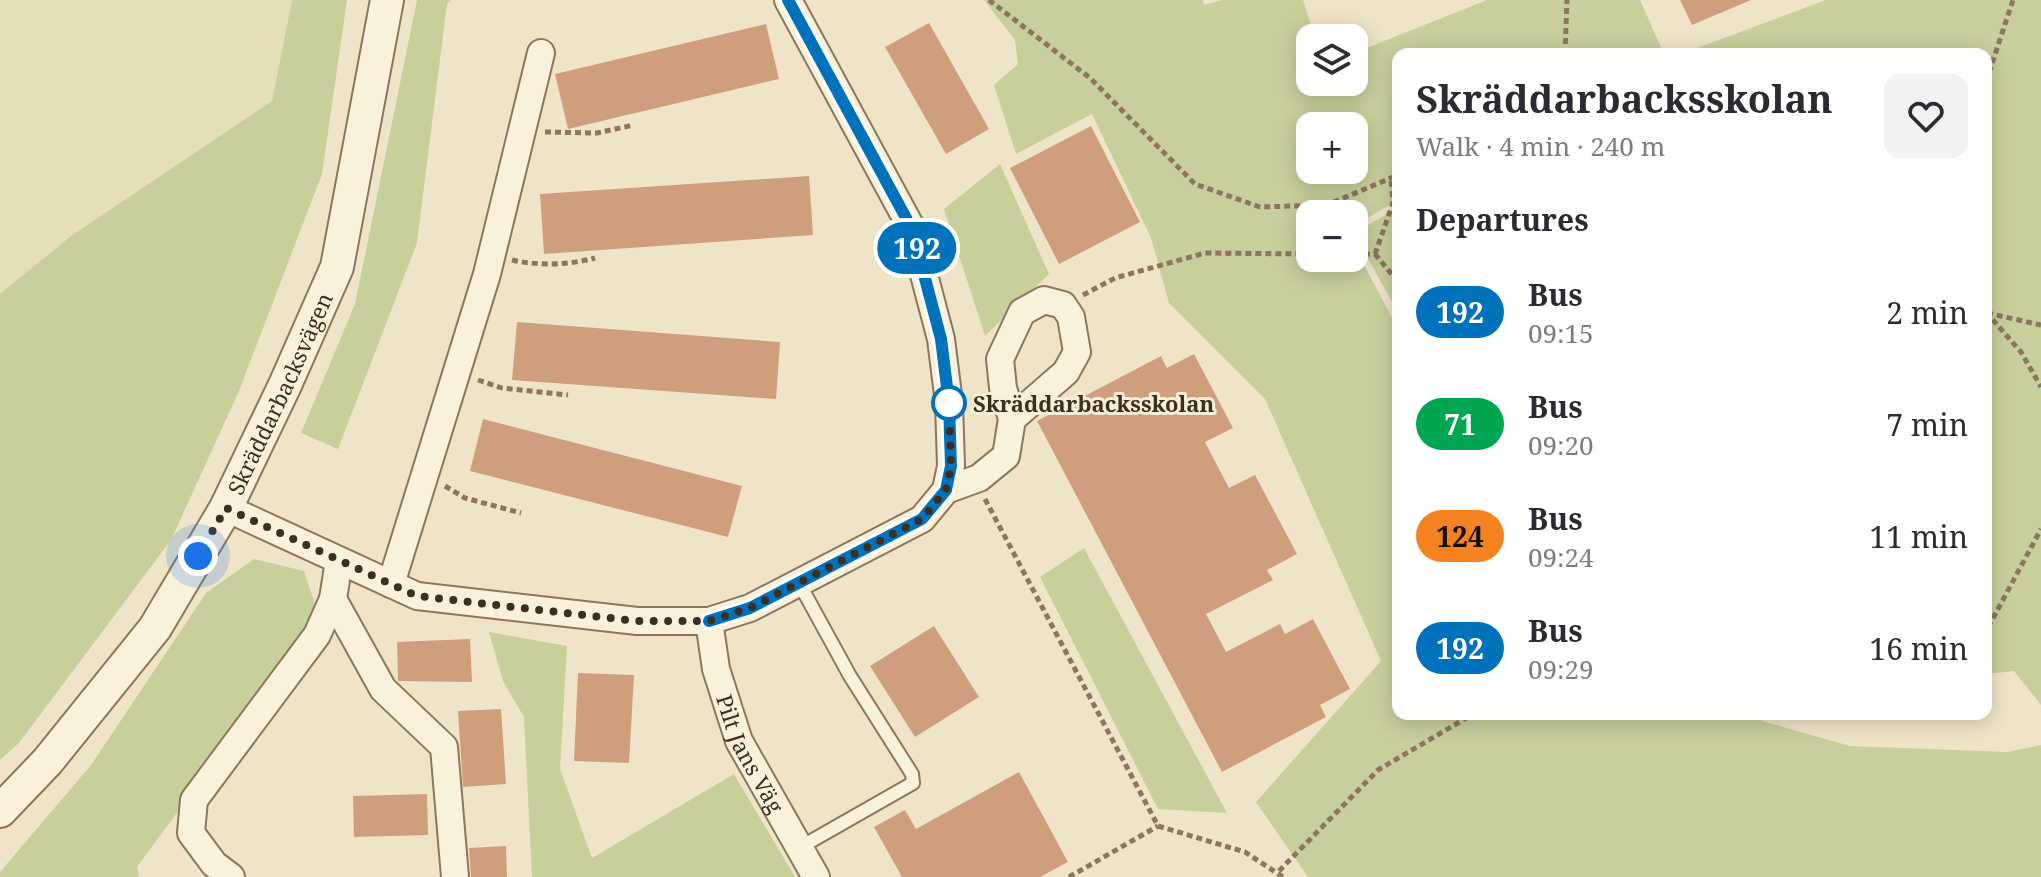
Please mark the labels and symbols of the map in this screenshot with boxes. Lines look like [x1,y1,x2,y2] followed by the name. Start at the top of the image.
[871,222,963,274] line badge: 192
[220,288,339,499] street label: Skräddarbacksvägen
[932,386,966,420] marker: Skräddarbacksskolan
[973,388,1215,418] place label: Skräddarbacksskolan
[178,536,218,576] your location
[710,690,792,818] street label: Pilt Jans Väg

